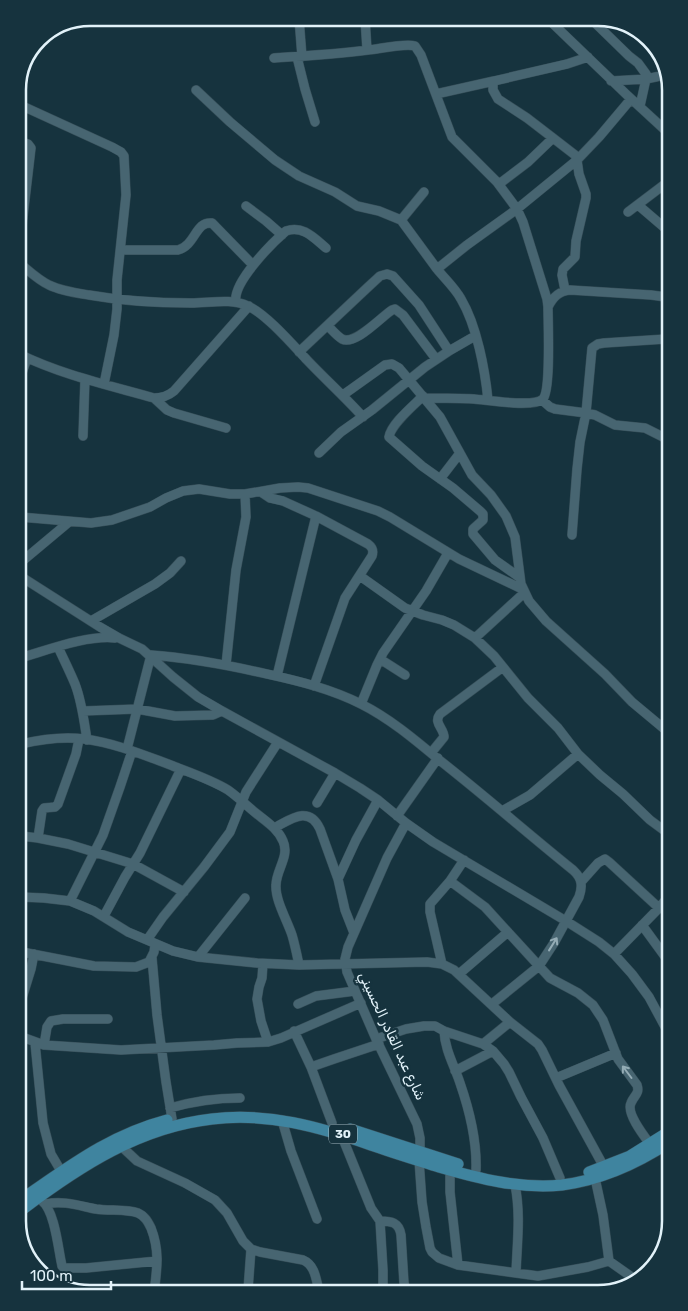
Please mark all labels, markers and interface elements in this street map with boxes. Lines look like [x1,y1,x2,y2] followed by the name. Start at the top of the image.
[549,937,559,951] one-way arrow
[353,969,429,1104] street label: شارع عبد القادر الحسيني
[622,1066,633,1079] one-way arrow
[329,1124,357,1144] road number: 30
[22,1258,111,1290] scale bar
[30,1267,72,1285] text: 100 m

